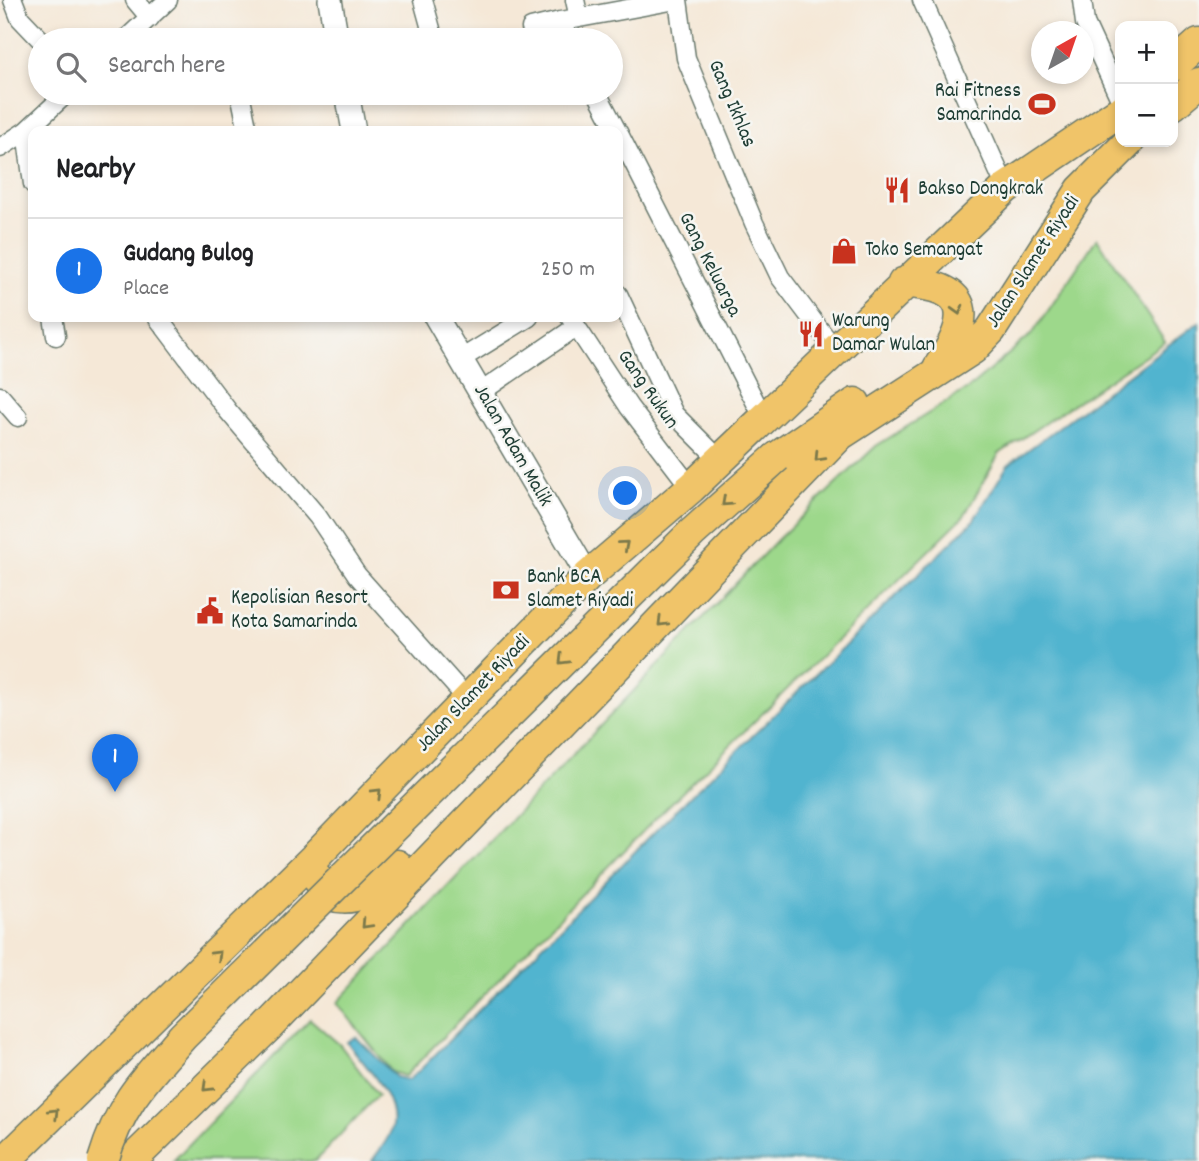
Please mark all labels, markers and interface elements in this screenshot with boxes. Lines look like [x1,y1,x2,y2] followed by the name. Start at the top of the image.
[1031,21,1094,84] north arrow
[1115,21,1178,147] map controls
[1115,21,1178,84] button: +
[28,28,623,105] search box
[52,48,90,86] icon: search
[108,48,226,85] text: Search here
[699,56,763,152] street label: Gang Ikhlas
[935,77,1022,131] place label: Rai Fitness Samarinda
[1115,84,1178,147] button: −
[1027,89,1057,119] sports icon: Rai Fitness Samarinda
[56,150,134,193] text: Nearby
[882,175,912,205] restaurant icon: Bakso Dongkrak
[918,175,1043,205] place label: Bakso Dongkrak
[980,189,1088,334] street label: Jalan Slamet Riyadi
[670,207,749,324] street label: Gang Keluarga
[123,236,254,273] text: Gudang Bulog
[829,236,859,266] shop icon: Toko Semangat
[865,236,983,266] place label: Toko Semangat
[76,254,82,287] text: 1
[541,254,595,287] text: 250 m
[123,273,169,306] text: Place
[950,304,965,316] one-way arrow
[832,307,935,361] place label: Warung Damar Wulan
[796,319,826,349] restaurant icon: Warung Damar Wulan
[609,344,685,436] street label: Gang Rukun
[465,379,559,513] street label: Jalan Adam Malik
[815,449,828,462] one-way arrow
[608,476,642,510] your location
[721,494,734,506] one-way arrow
[616,541,629,553] one-way arrow
[527,563,634,617] place label: Bank BCA Slamet Riyadi
[491,575,521,605] bank icon: Bank BCA Slamet Riyadi
[231,584,368,638] place label: Kepolisian Resort Kota Samarinda
[195,596,225,626] public building icon: Kepolisian Resort Kota Samarinda
[658,613,671,626] one-way arrow
[410,628,538,760] street label: Jalan Slamet Riyadi
[558,652,571,665] one-way arrow
[92,734,138,792] pin: 1
[369,789,382,802] one-way arrow
[361,916,374,929] one-way arrow
[209,950,222,963] one-way arrow
[202,1078,215,1091] one-way arrow
[46,1109,59,1122] one-way arrow

